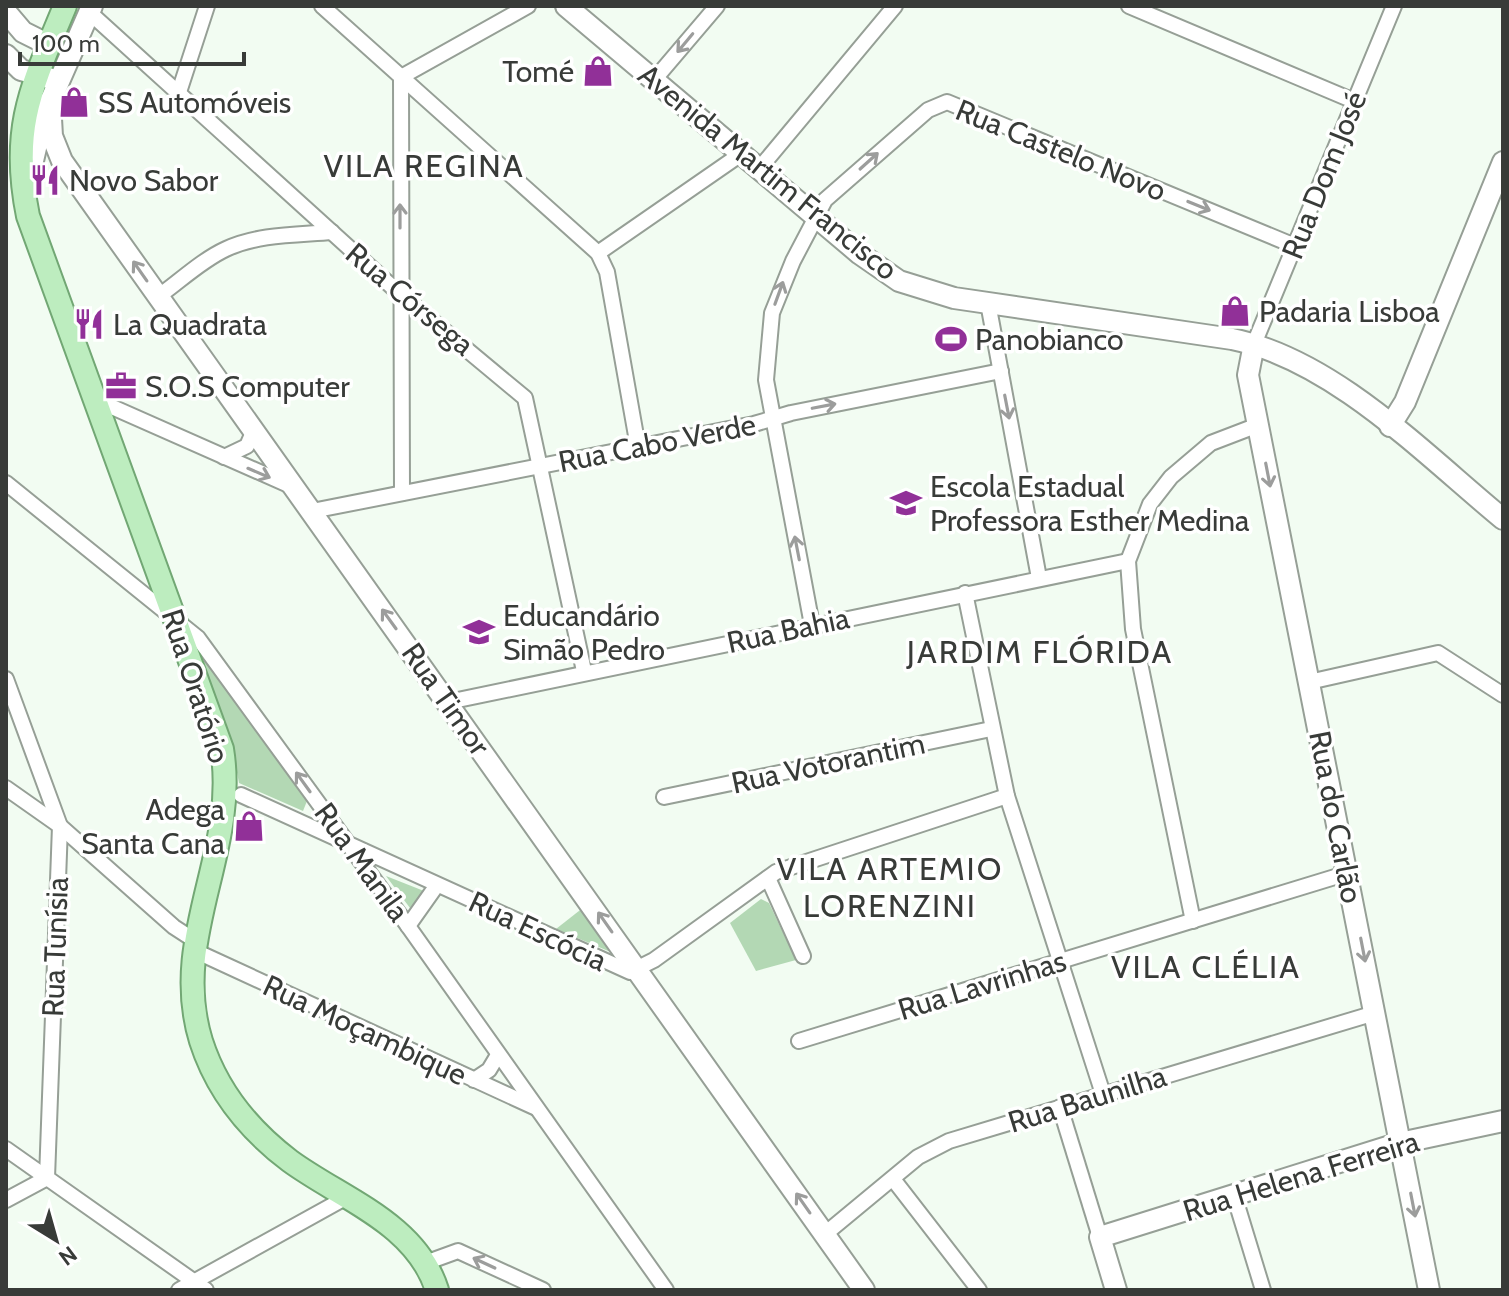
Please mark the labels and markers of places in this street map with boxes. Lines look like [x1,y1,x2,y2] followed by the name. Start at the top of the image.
[502,53,574,90] place label: Tomé
[581,54,615,88] shop icon: Tomé
[98,84,291,121] place label: SS Automóveis
[57,85,91,119] shop icon: SS Automóveis
[69,162,219,199] place label: Novo Sabor
[28,163,62,197] restaurant icon: Novo Sabor
[1259,293,1440,330] place label: Padaria Lisboa
[1218,294,1252,328] shop icon: Padaria Lisboa
[113,306,267,343] place label: La Quadrata
[72,307,106,341] restaurant icon: La Quadrata
[975,321,1124,358] place label: Panobianco
[934,322,968,356] sports icon: Panobianco
[145,368,350,405] place label: S.O.S Computer
[104,369,138,403] office icon: S.O.S Computer
[930,468,1250,539] place label: Escola Estadual Professora Esther Medina
[889,486,923,520] school or university icon: Escola Estadual Professora Esther Medina
[503,597,665,668] place label: Educandário Simão Pedro
[462,615,496,649] school or university icon: Educandário Simão Pedro
[81,791,226,862] place label: Adega Santa Cana
[232,809,266,843] shop icon: Adega Santa Cana

